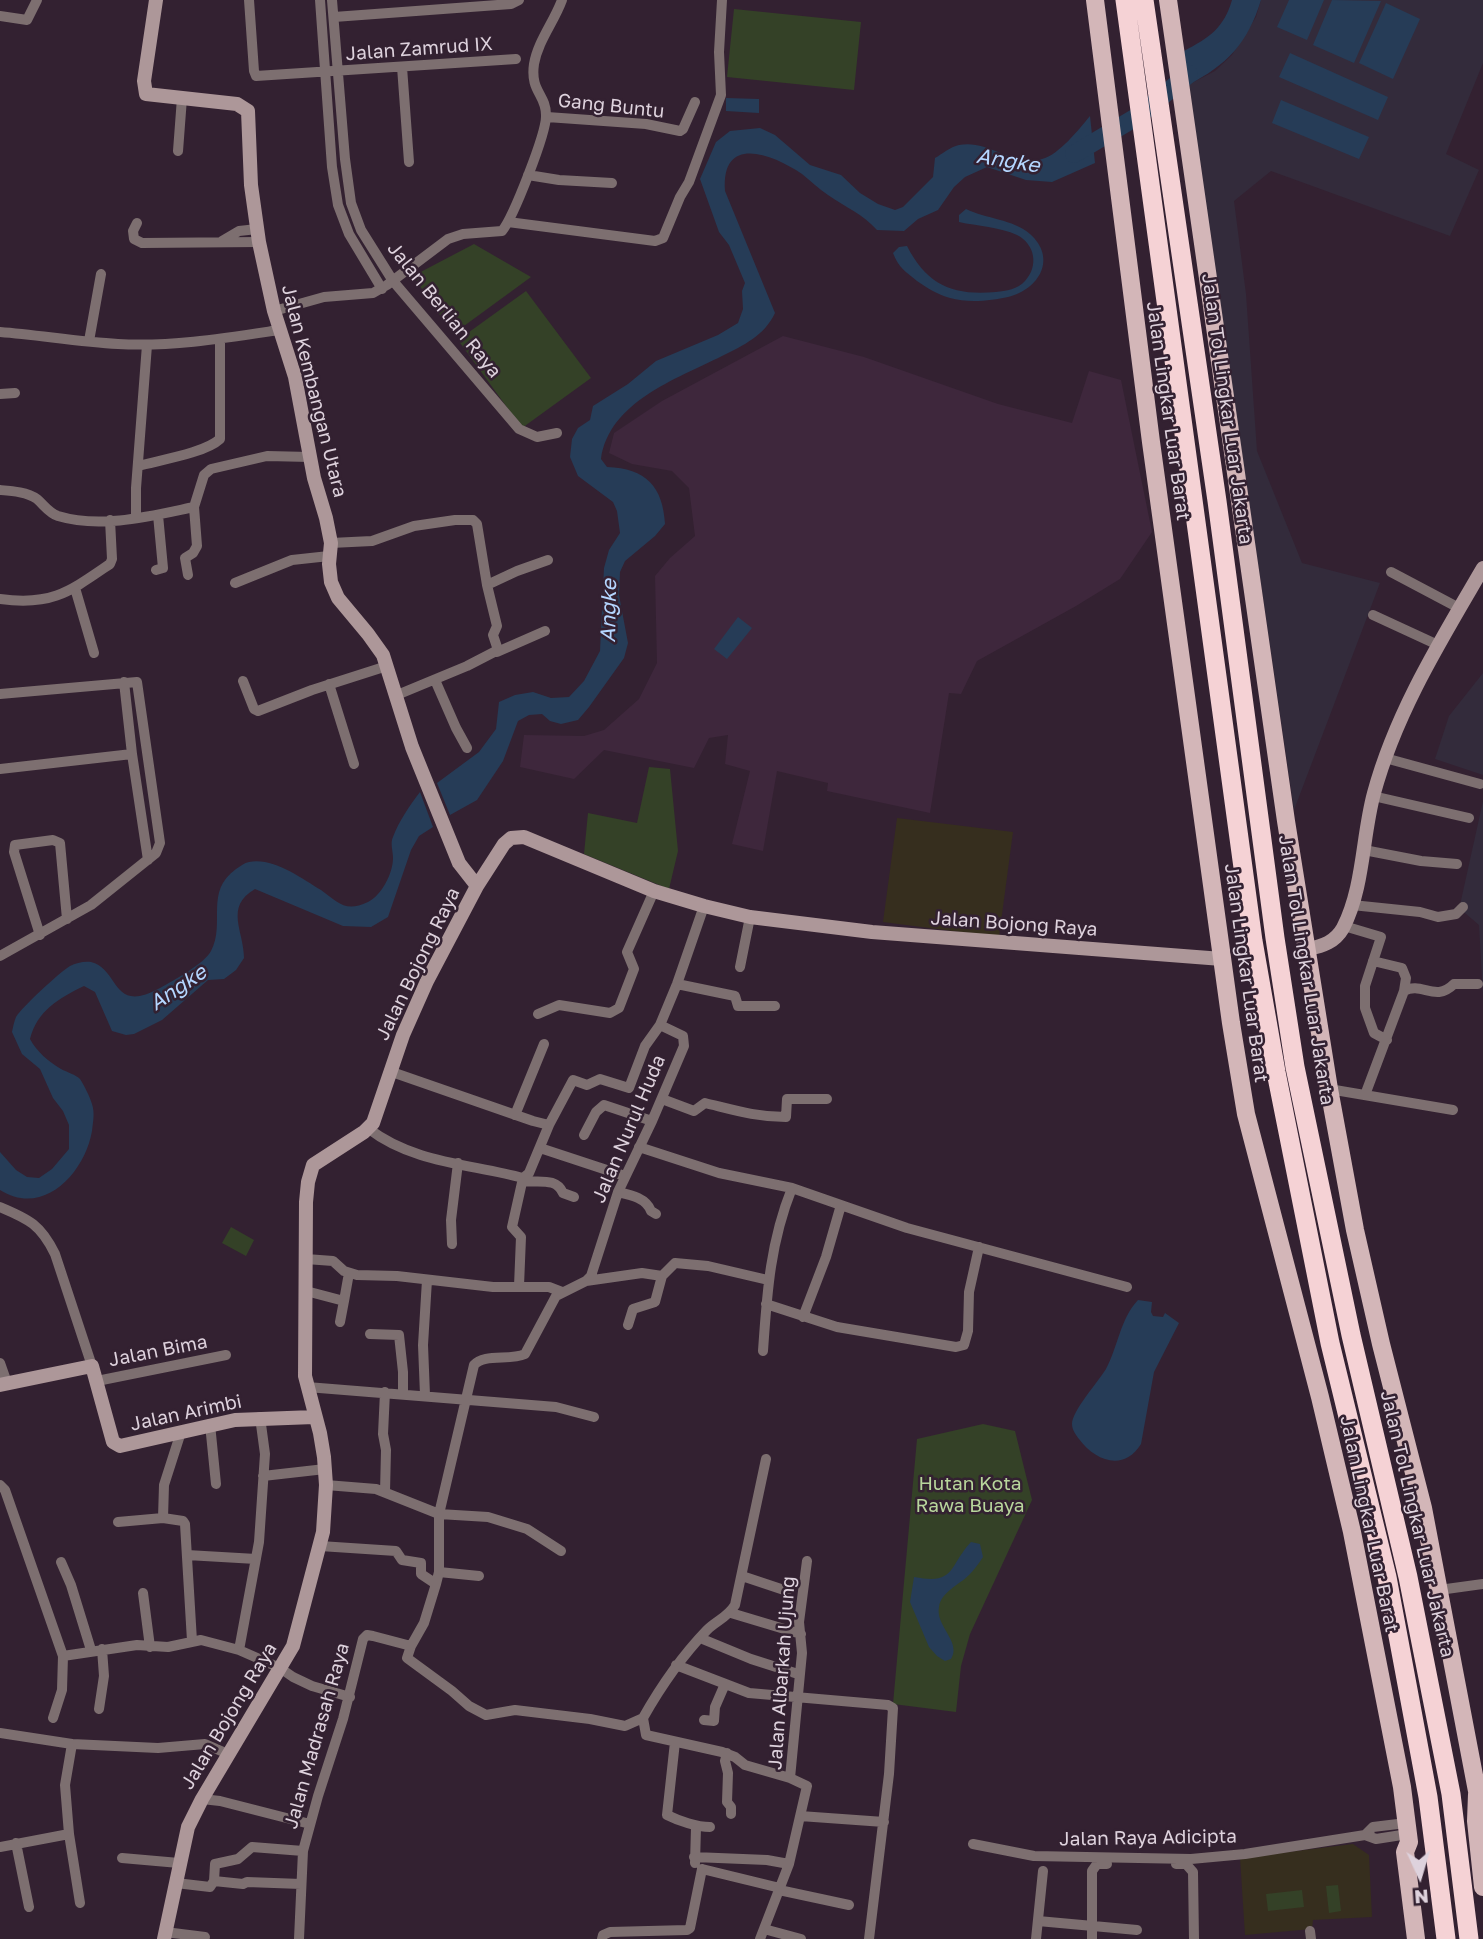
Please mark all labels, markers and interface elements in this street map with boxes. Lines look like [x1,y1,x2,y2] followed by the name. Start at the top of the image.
[345,32,493,66] street label: Jalan Zamrud IX
[557,89,665,123] street label: Gang Buntu
[975,144,1041,178] water label: Angke
[382,238,506,382] street label: Jalan Berlian Raya
[1197,272,1257,546] street label: Jalan Tol Lingkar Luar Jakarta
[277,282,351,500] street label: Jalan Kembangan Utara
[1141,300,1195,522] street label: Jalan Lingkar Luar Barat
[596,579,622,643] water label: Angke
[1273,833,1339,1107] street label: Jalan Tol Lingkar Luar Jakarta
[1219,862,1273,1084] street label: Jalan Lingkar Luar Barat
[371,884,465,1044] street label: Jalan Bojong Raya
[930,907,1098,941] street label: Jalan Bojong Raya
[145,960,211,1016] water label: Angke
[588,1052,670,1206] street label: Jalan Nurul Huda
[107,1330,209,1372] street label: Jalan Bima
[1375,1388,1459,1660] street label: Jalan Tol Lingkar Luar Jakarta
[128,1390,244,1436] street label: Jalan Arimbi
[1335,1414,1403,1634] street label: Jalan Lingkar Luar Barat
[915,1473,1025,1517] park label: Hutan Kota Rawa Buaya
[764,1575,800,1771] street label: Jalan Albarkah Ujung
[176,1638,282,1794] street label: Jalan Bojong Raya
[280,1640,354,1832] street label: Jalan Madrasah Raya
[1059,1825,1237,1851] street label: Jalan Raya Adicipta
[1385,1841,1455,1911] north arrow
[1413,1885,1430,1909] text: N

